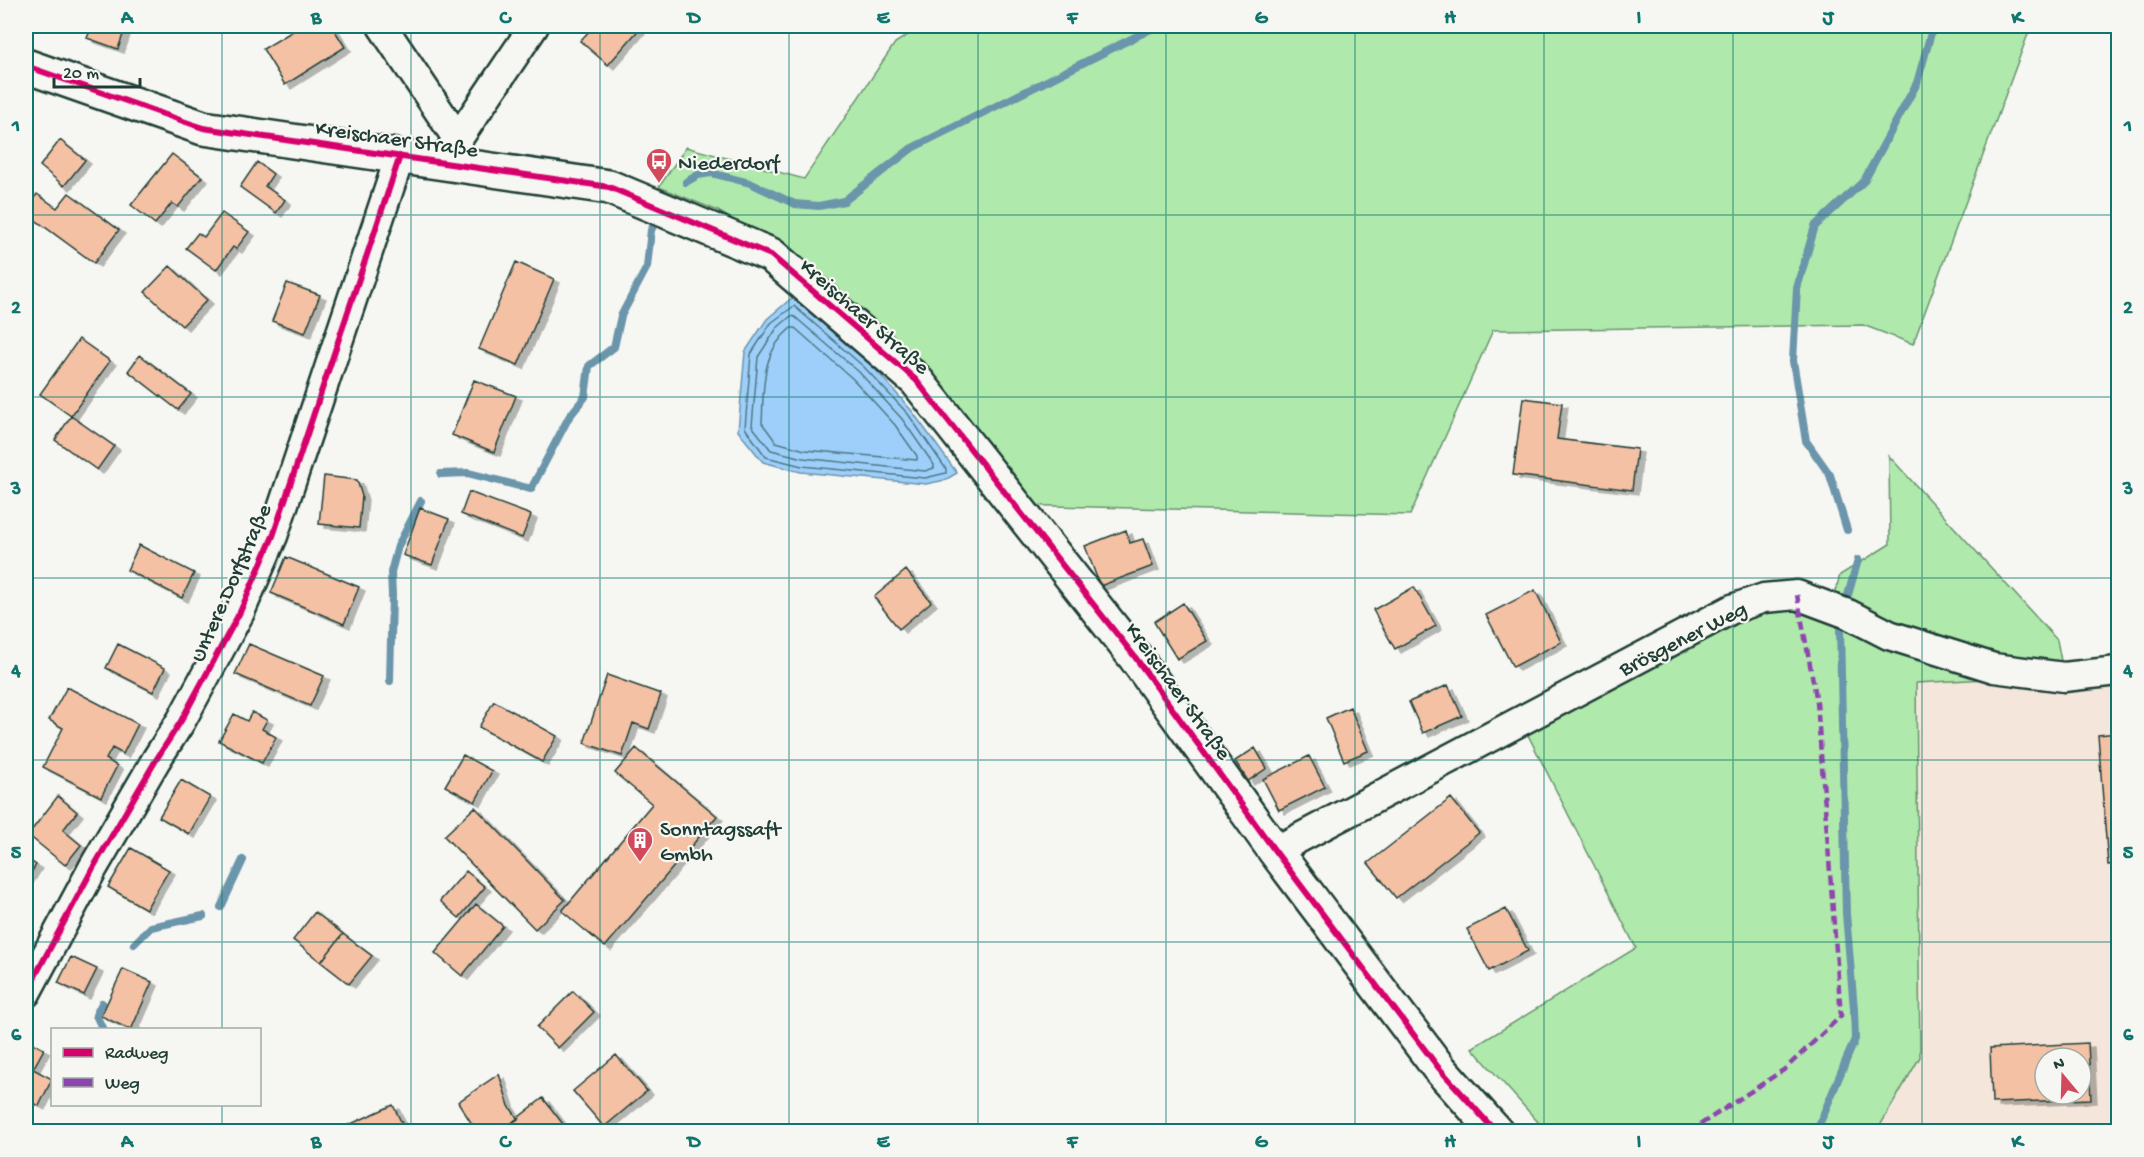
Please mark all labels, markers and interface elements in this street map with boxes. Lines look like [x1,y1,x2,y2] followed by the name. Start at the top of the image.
[120,8,135,31] text: A
[310,8,322,31] text: B
[499,8,513,31] text: C
[685,8,701,31] text: D
[877,8,891,31] text: E
[1066,8,1079,31] text: F
[1255,8,1269,31] text: G
[1444,8,1456,31] text: H
[1637,8,1642,31] text: I
[1822,8,1835,31] text: J
[2010,8,2025,31] text: K
[54,51,140,89] scale bar
[63,64,99,85] text: 20 m
[11,116,20,139] text: 1
[2123,116,2132,139] text: 1
[313,117,480,165] street label: Kreischaer Straße
[644,146,674,184] bus stop icon: Niederdorf
[678,152,782,178] place label: Niederdorf
[793,254,934,382] street label: Kreischaer Straße
[11,298,21,321] text: 2
[2123,298,2133,321] text: 2
[10,479,21,502] text: 3
[2122,479,2133,502] text: 3
[186,500,279,667] street label: Untere Dorfstraße
[1615,597,1752,684] street label: Brösgener Weg
[1118,618,1236,767] street label: Kreischaer Straße
[10,661,21,684] text: 4
[2122,661,2133,684] text: 4
[660,818,782,869] place label: Sonntagssaft Gmbh
[625,825,655,863] building icon: Sonntagssaft Gmbh
[11,843,22,866] text: 5
[2123,843,2134,866] text: 5
[11,1025,22,1048] text: 6
[2123,1025,2134,1048] text: 6
[51,1028,261,1106] legend
[105,1044,168,1065] text: Radweg
[2033,1046,2093,1106] north arrow
[2051,1054,2068,1076] text: N
[105,1074,140,1095] text: Weg
[120,1132,135,1155] text: A
[310,1132,322,1155] text: B
[499,1132,513,1155] text: C
[685,1132,701,1155] text: D
[877,1132,891,1155] text: E
[1066,1132,1079,1155] text: F
[1255,1132,1269,1155] text: G
[1444,1132,1456,1155] text: H
[1637,1132,1642,1155] text: I
[1822,1132,1835,1155] text: J
[2010,1132,2025,1155] text: K

